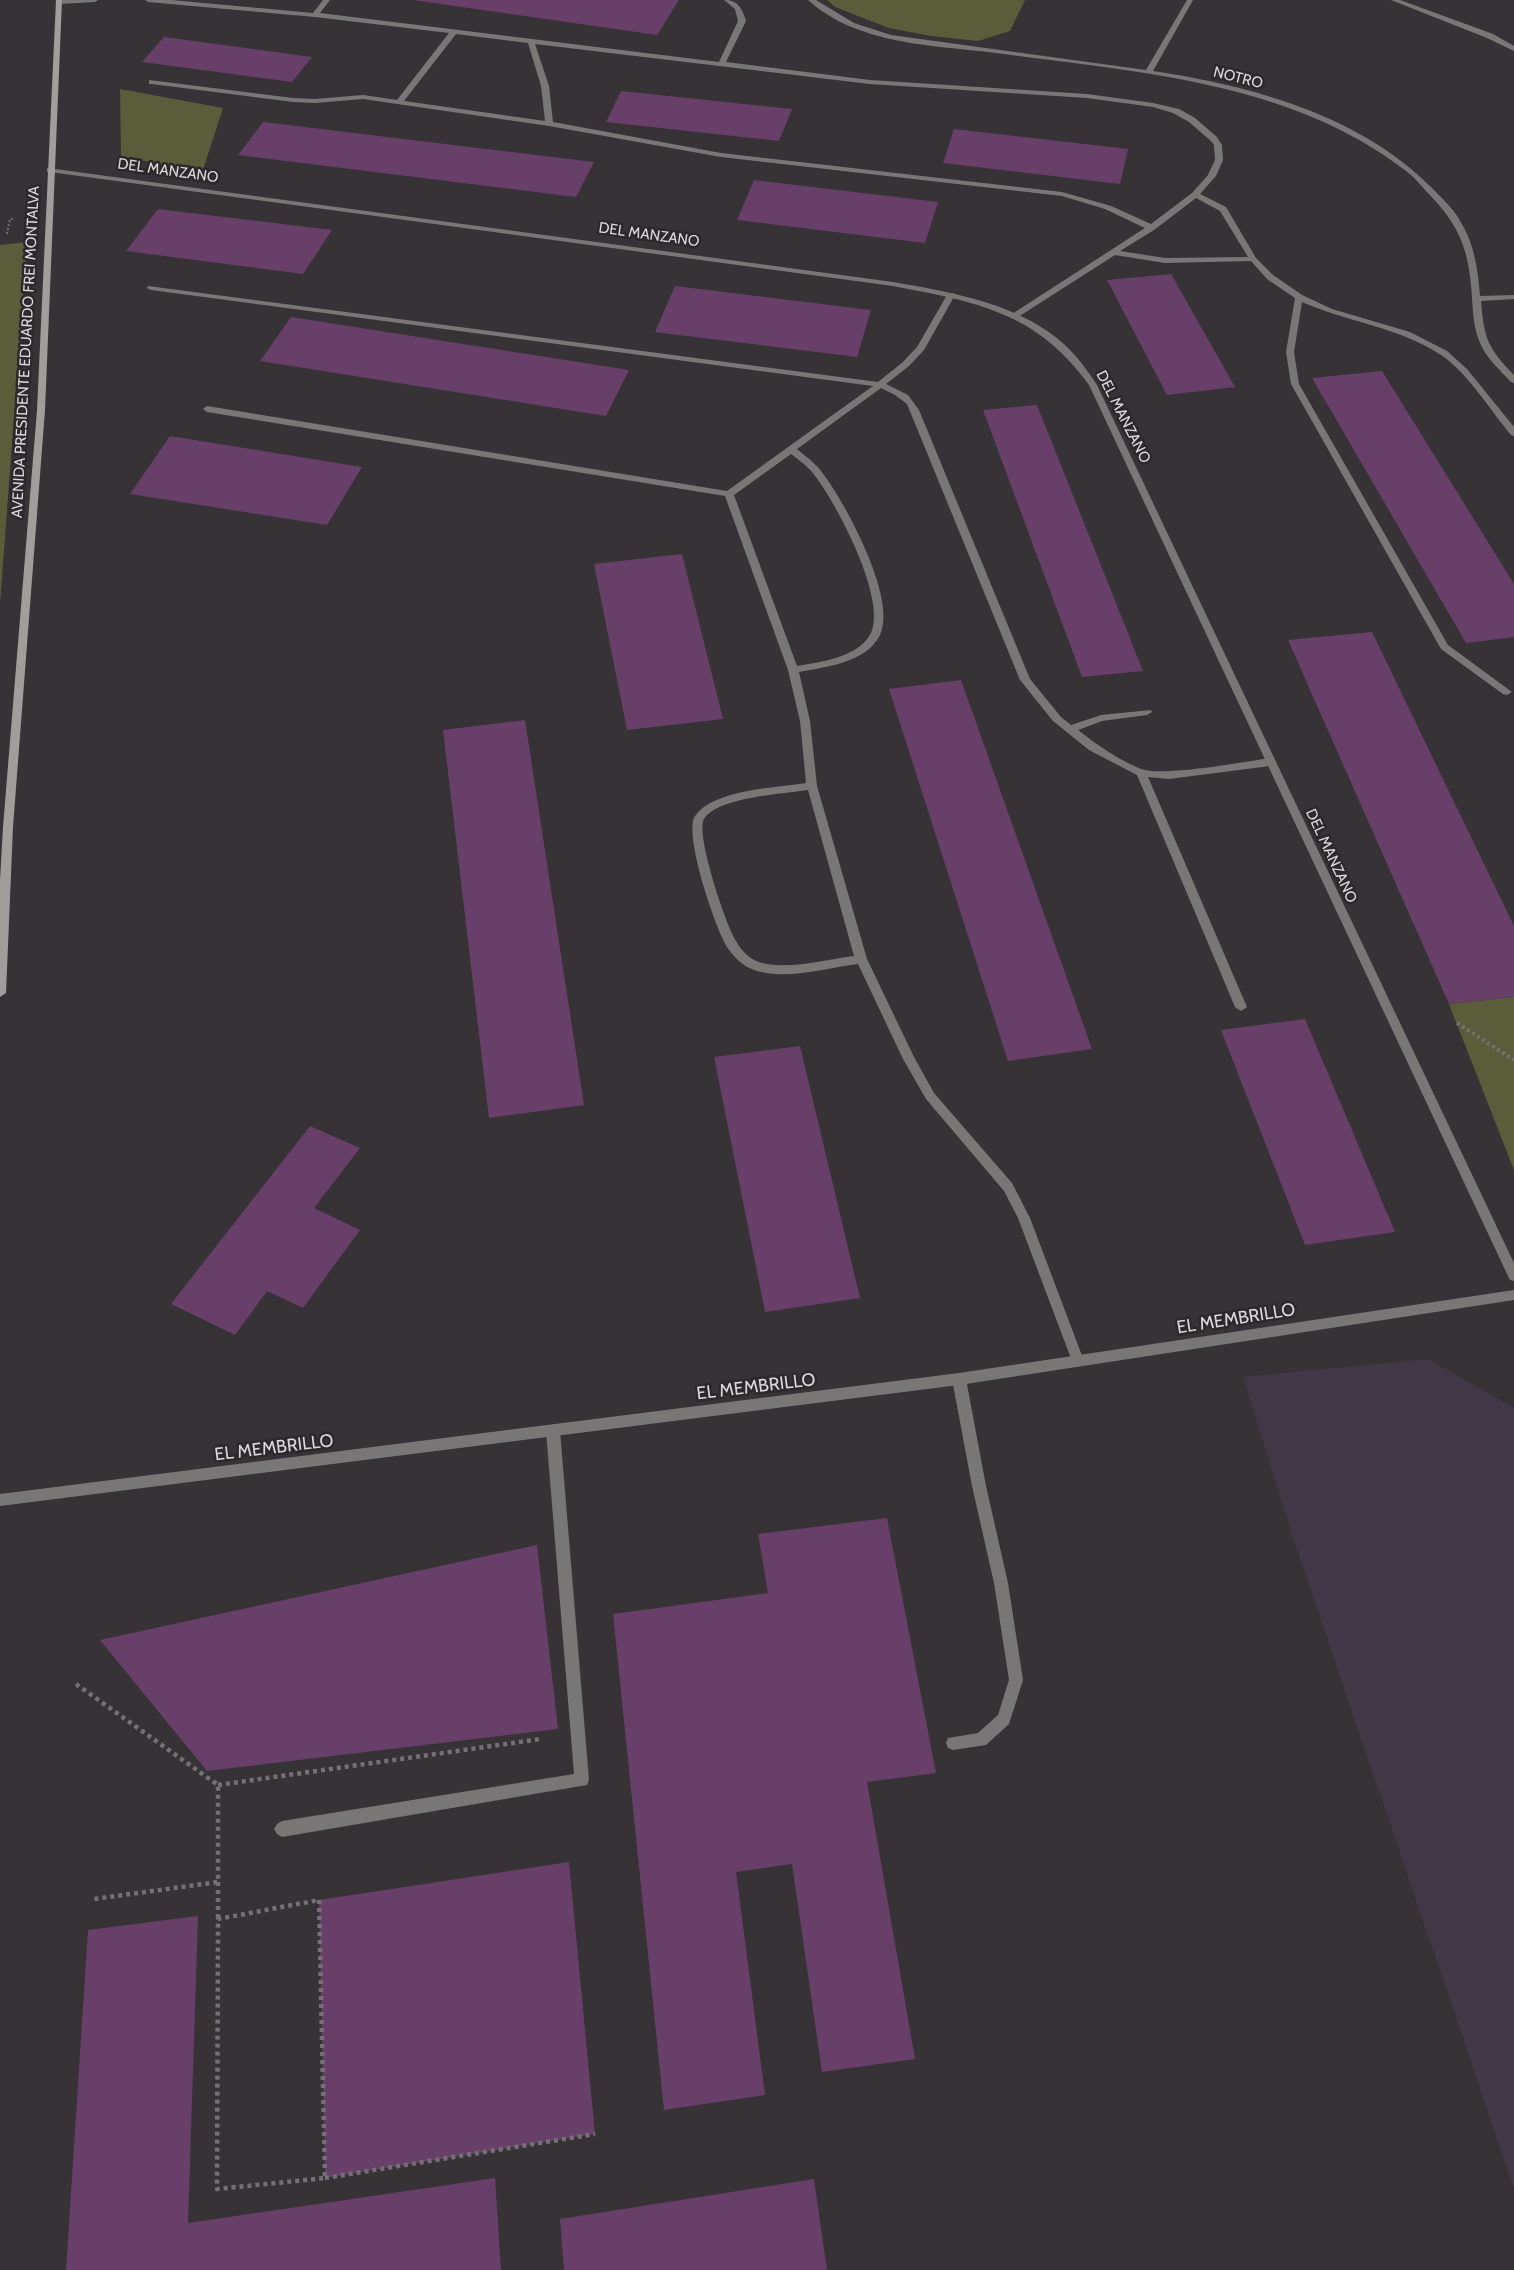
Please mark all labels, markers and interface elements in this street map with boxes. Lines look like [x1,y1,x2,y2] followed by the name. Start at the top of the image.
[1211,63,1265,93] street label: NOTRO
[116,155,220,187] street label: DEL MANZANO
[8,186,44,518] street label: AVENIDA PRESIDENTE EDUARDO FREI MONTALVA
[597,219,701,251] street label: DEL MANZANO
[1092,368,1154,466] street label: DEL MANZANO
[1301,806,1361,906] street label: DEL MANZANO
[1175,1299,1297,1339] street label: EL MEMBRILLO
[695,1369,817,1405] street label: EL MEMBRILLO
[213,1430,335,1466] street label: EL MEMBRILLO

